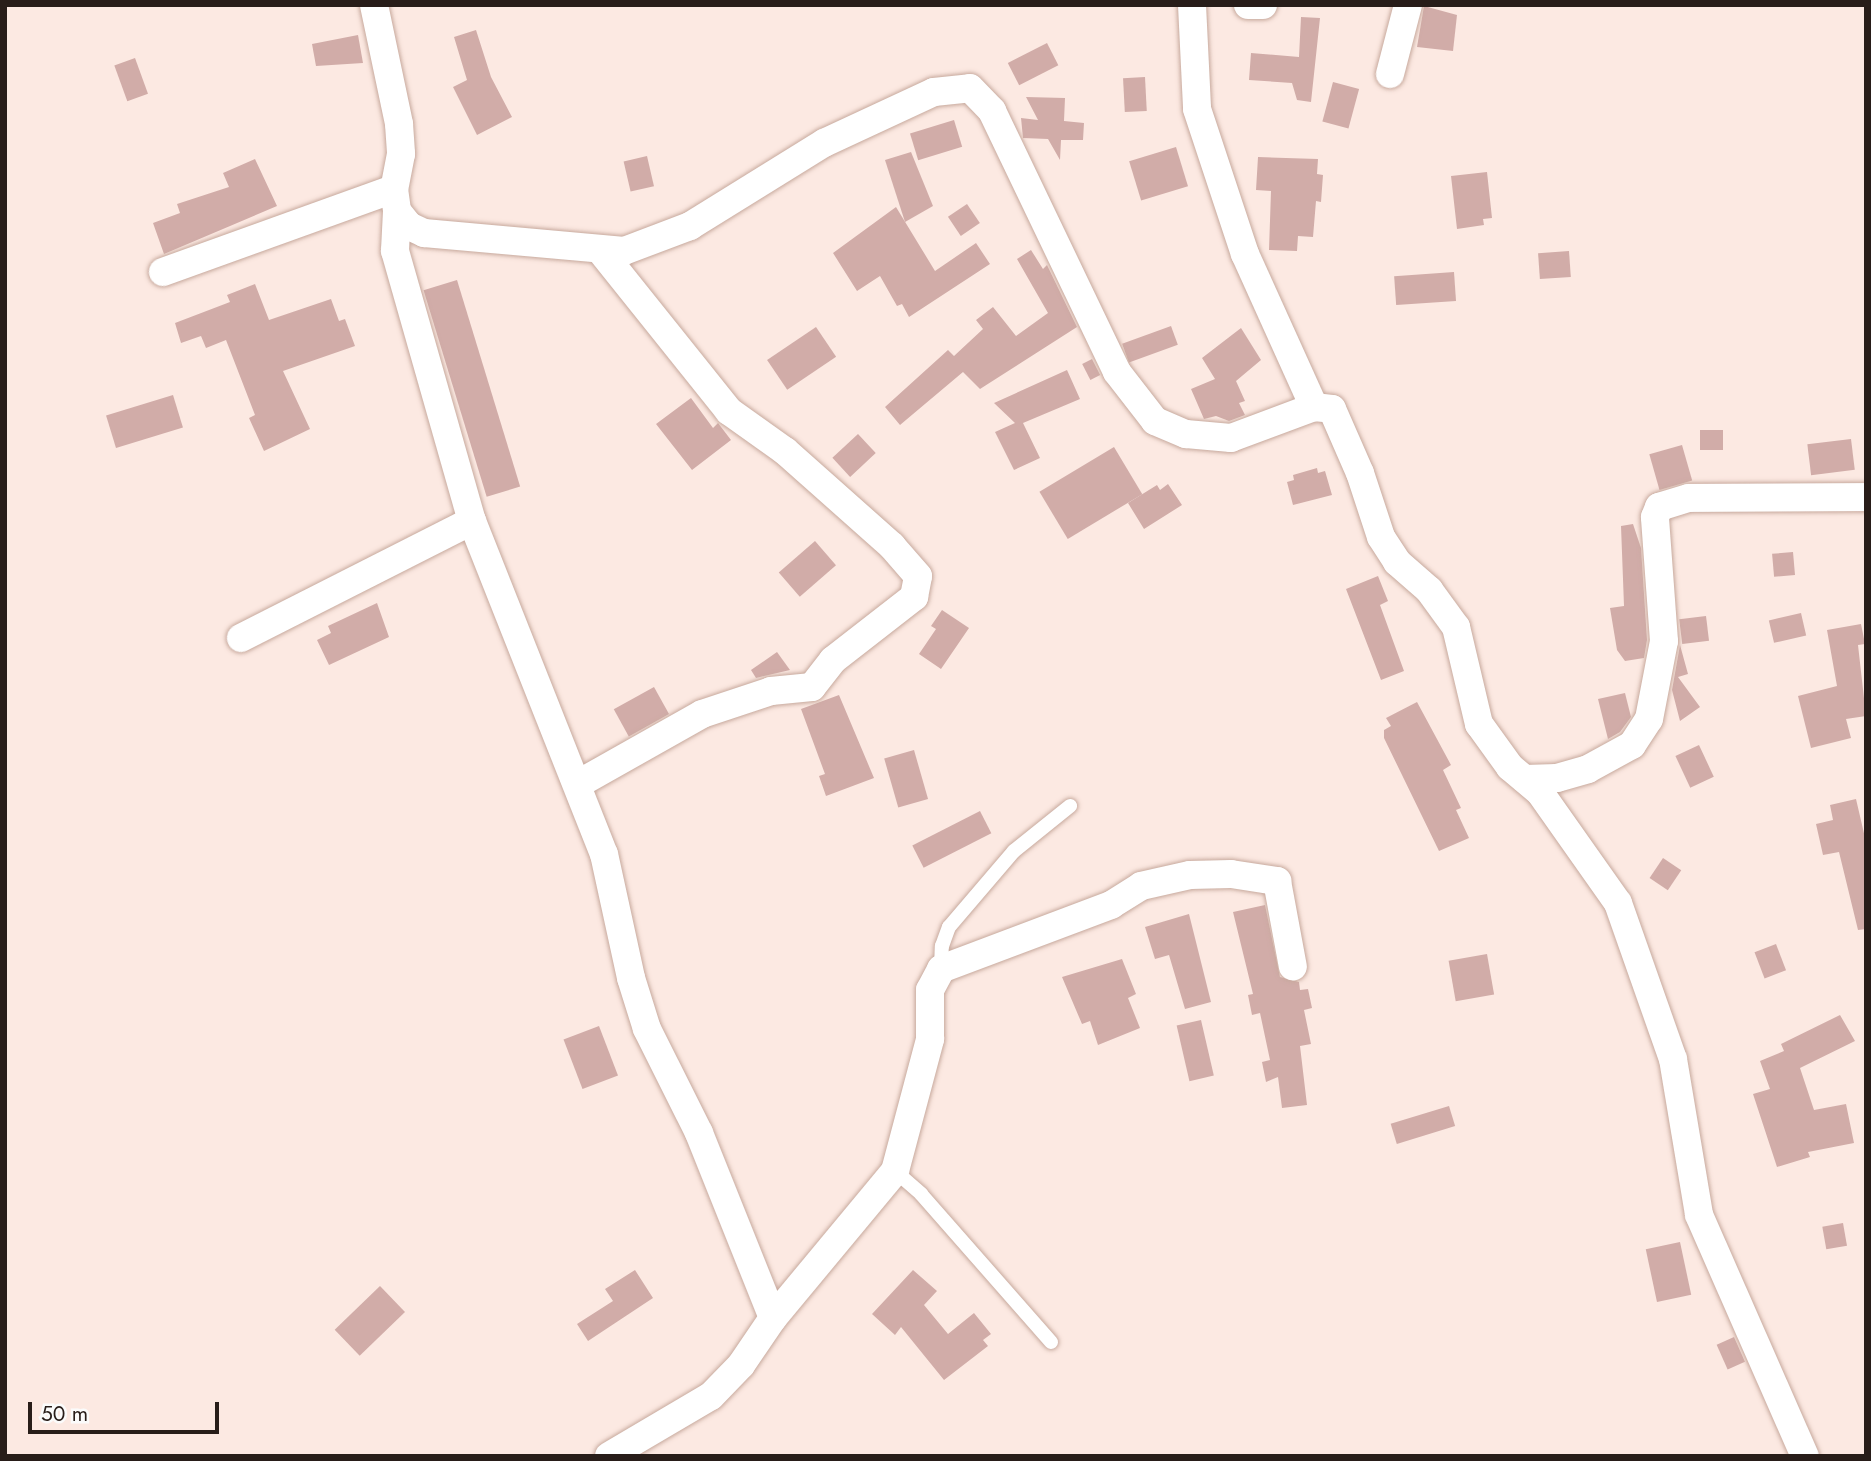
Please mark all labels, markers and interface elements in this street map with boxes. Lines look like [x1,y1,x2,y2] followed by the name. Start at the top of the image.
[32,1388,222,1432] scale bar
[41,1399,88,1429] text: 50 m

